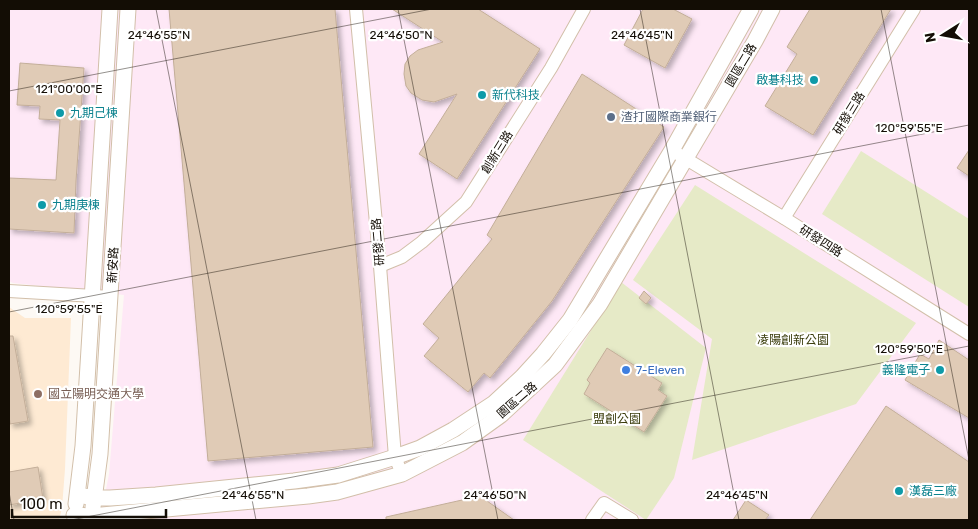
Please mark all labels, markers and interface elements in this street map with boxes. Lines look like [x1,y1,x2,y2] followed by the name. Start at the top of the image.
[918,10,968,60] north arrow
[128,28,190,42] text: 24°46'55"N
[370,28,432,42] text: 24°46'50"N
[611,28,673,42] text: 24°46'45"N
[921,31,940,44] text: N
[723,41,759,89] street label: 園區二路
[756,73,804,87] place label: 啟碁科技
[808,74,820,86] marker: 啟碁科技
[36,82,102,96] text: 121°00'00"E
[492,88,540,102] place label: 新代科技
[476,89,488,101] marker: 新代科技
[830,89,868,137] street label: 研發三路
[70,106,118,120] place label: 九期己棟
[54,107,66,119] marker: 九期己棟
[621,110,717,124] place label: 渣打國際商業銀行
[605,111,617,123] marker: 渣打國際商業銀行
[875,121,943,135] text: 120°59'55"E
[478,128,516,176] street label: 創新三路
[52,198,100,212] place label: 九期庚棟
[36,199,48,211] marker: 九期庚棟
[369,217,387,267] street label: 研發二路
[797,222,845,260] street label: 研發四路
[105,247,121,283] street label: 新安路
[35,302,103,316] text: 120°59'55"E
[757,333,829,347] park label: 凌陽創新公園
[875,342,943,356] text: 120°59'50"E
[636,363,685,377] place label: 7-Eleven
[882,363,930,377] place label: 義隆電子
[620,364,632,376] marker: 7-Eleven
[934,364,946,376] marker: 義隆電子
[494,379,540,421] street label: 園區二路
[48,387,144,401] place label: 國立陽明交通大學
[32,388,44,400] marker: 國立陽明交通大學
[593,412,641,426] park label: 盟創公園
[909,484,957,498] place label: 漢磊三廠
[893,485,905,497] marker: 漢磊三廠
[12,486,166,518] scale bar
[222,488,284,502] text: 24°46'55"N
[464,488,526,502] text: 24°46'50"N
[706,488,768,502] text: 24°46'45"N
[20,495,62,513] text: 100 m

